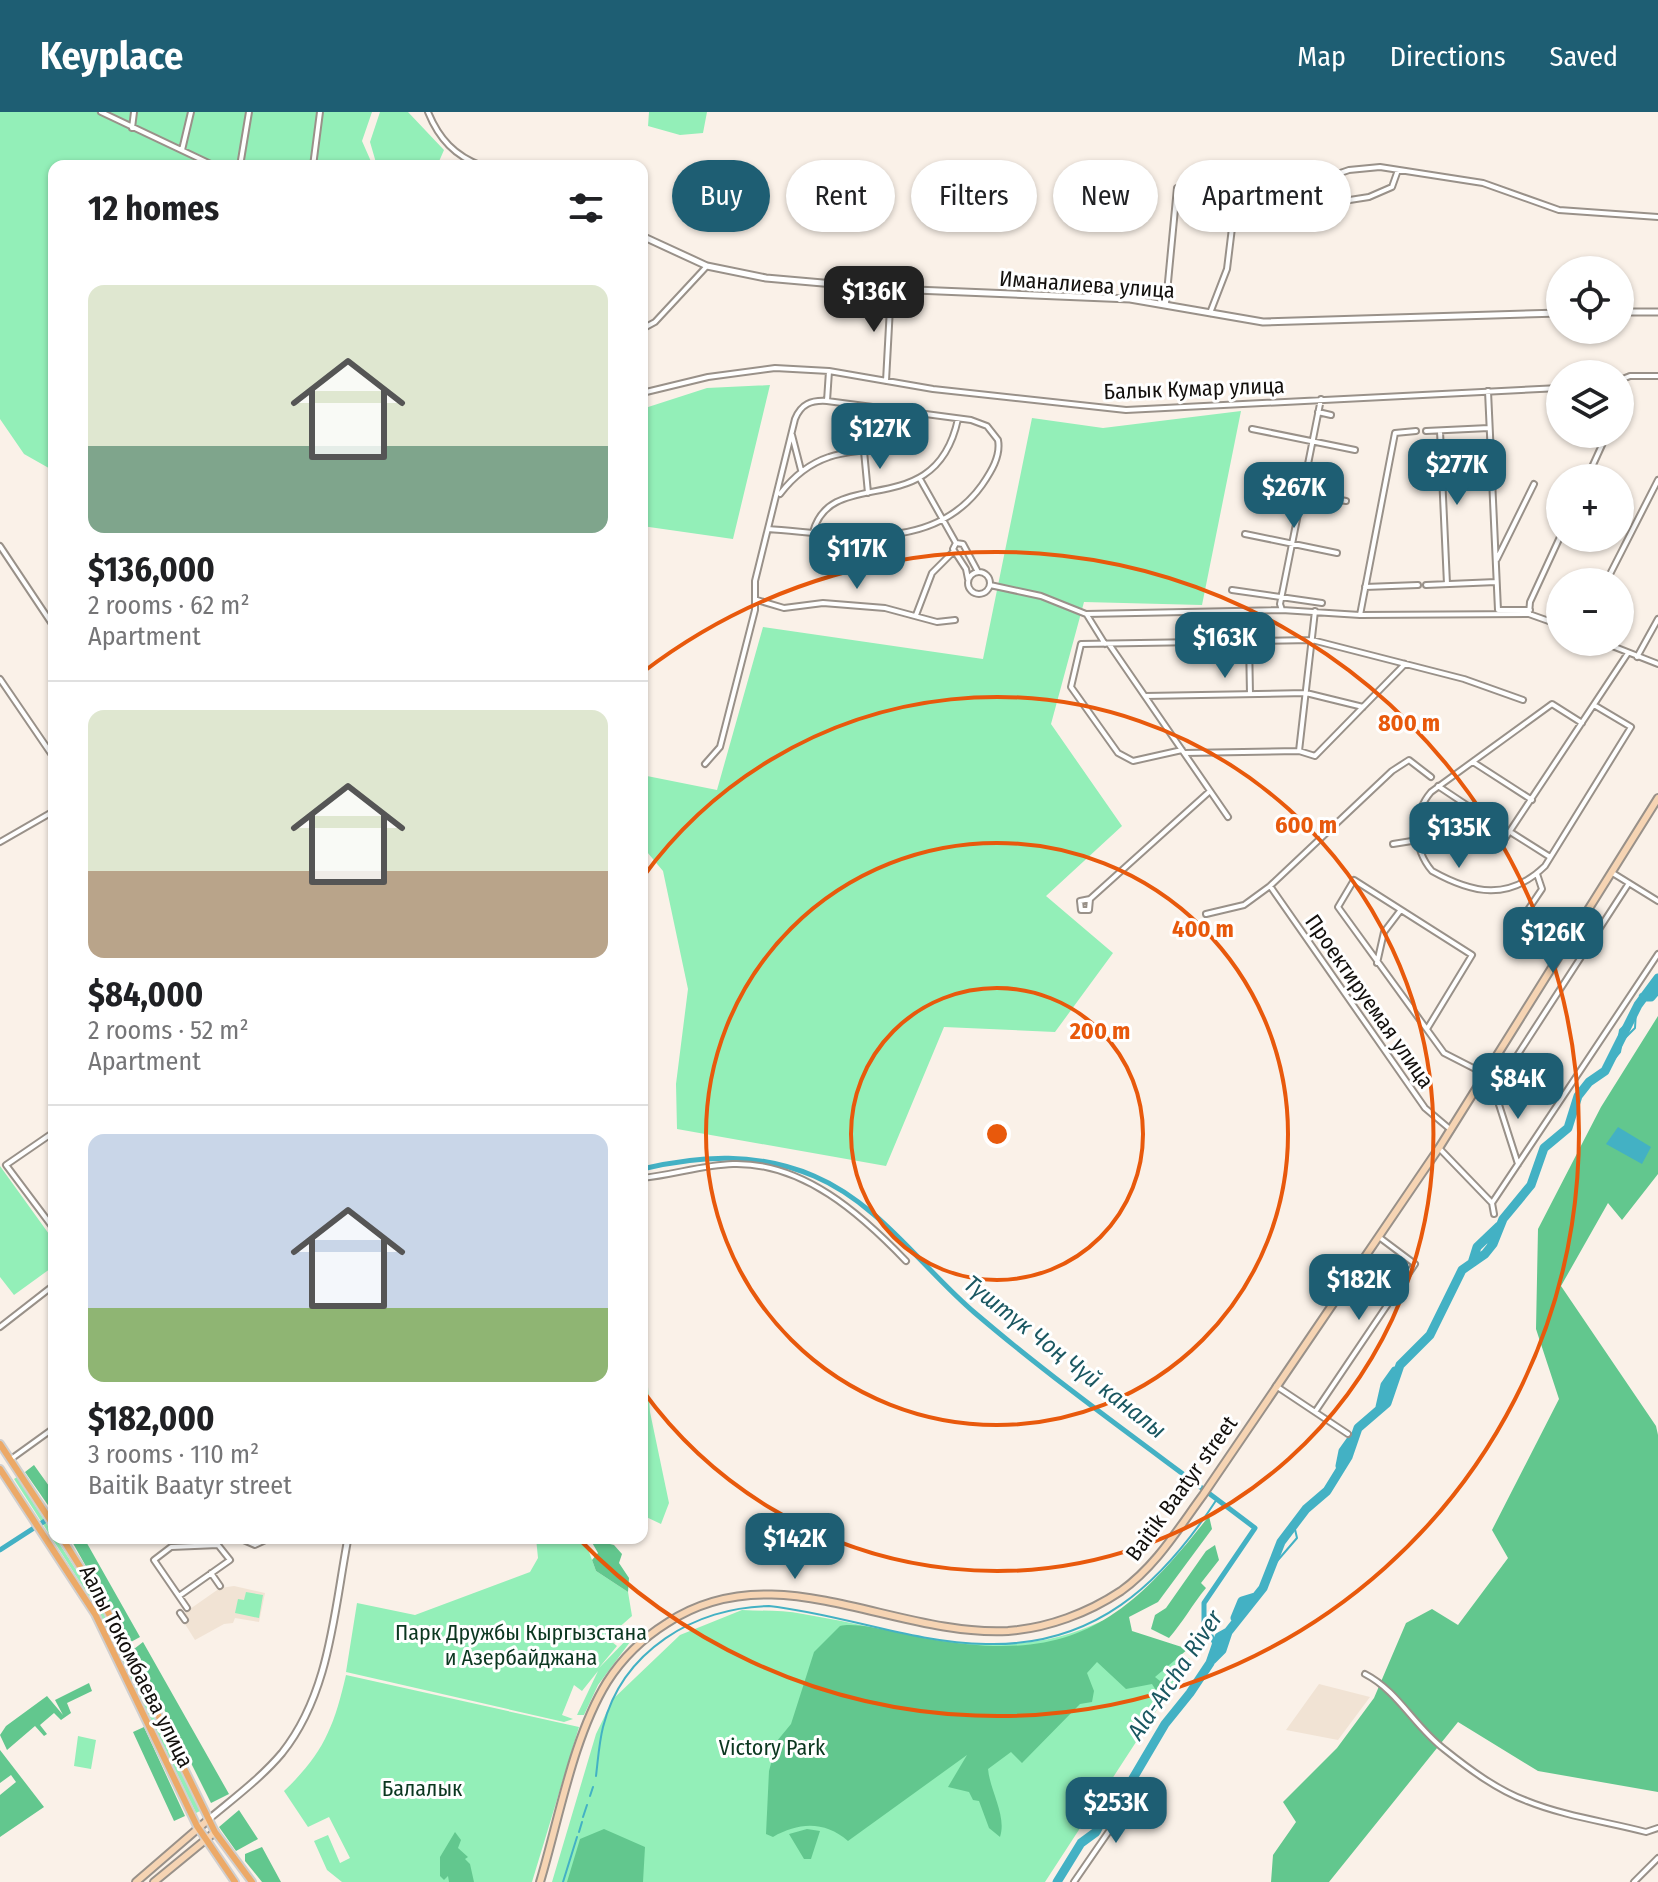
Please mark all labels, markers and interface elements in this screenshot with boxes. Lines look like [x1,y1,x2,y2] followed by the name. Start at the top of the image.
[40,33,183,79] text: Keyplace
[1297,40,1346,73] text: Map
[1390,40,1506,73] text: Directions
[1550,40,1618,73] text: Saved
[672,160,770,232] chip: Buy
[786,160,895,232] chip: Rent
[911,160,1037,232] chip: Filters
[1053,160,1158,232] chip: New
[1174,160,1351,232] chip: Apartment
[564,186,608,230] icon: filters
[88,188,219,229] text: 12 homes
[1546,256,1634,656] map controls
[1546,256,1634,344] button: locate
[998,265,1176,304] street label: Иманалиева улица
[818,266,930,334] pin: $136K
[842,276,906,307] text: $136K
[276,337,420,481] icon: home
[1546,360,1634,448] button: layers
[1103,372,1285,405] street label: Балык Кумар улица
[824,403,936,471] pin: $127K
[849,413,911,444] text: $127K
[1401,439,1513,507] pin: $277K
[1426,449,1488,480] text: $277K
[1238,462,1350,530] pin: $267K
[1546,464,1634,552] button: +
[1262,472,1326,503] text: $267K
[801,523,913,591] pin: $117K
[827,533,887,564] text: $117K
[88,549,215,590] text: $136,000
[1546,568,1634,656] button: −
[88,590,250,621] text: 2 rooms · 62 m²
[1169,612,1281,680] pin: $163K
[88,621,201,652] text: Apartment
[1193,622,1257,653] text: $163K
[1378,709,1440,737] text: 800 m
[276,762,420,906] icon: home
[1403,802,1515,870] pin: $135K
[1275,811,1337,839] text: 600 m
[1427,812,1491,843] text: $135K
[1497,907,1609,975] pin: $126K
[1299,909,1440,1093] street label: Проектируемая улица
[1172,915,1234,943] text: 400 m
[1521,917,1585,948] text: $126K
[88,974,203,1015] text: $84,000
[88,1015,249,1046] text: 2 rooms · 52 m²
[1069,1017,1130,1045] text: 200 m
[88,1046,201,1077] text: Apartment
[1471,1053,1565,1121] pin: $84K
[1490,1063,1546,1094] text: $84K
[983,1120,1011,1148] centre of rings
[276,1186,420,1330] icon: home
[1303,1254,1415,1322] pin: $182K
[1327,1264,1391,1295] text: $182K
[959,1270,1171,1444] water label: Түштүк Чоң Чүй каналы
[88,1398,215,1439] text: $182,000
[1120,1410,1243,1566] street label: Baitik Baatyr street
[88,1439,259,1470] text: 3 rooms · 110 m²
[88,1470,292,1501] text: Baitik Baatyr street
[739,1513,851,1581] pin: $142K
[763,1523,827,1554] text: $142K
[74,1560,199,1772] street label: Аалы Токомбаева улица
[1121,1605,1229,1746] water label: Ala-Archa River
[395,1619,647,1671] park label: Парк Дружбы Кыргызстана и Азербайджана
[719,1734,826,1761] park label: Victory Park
[382,1775,463,1802] park label: Балалык
[1060,1777,1172,1845] pin: $253K
[1084,1787,1148,1818] text: $253K

